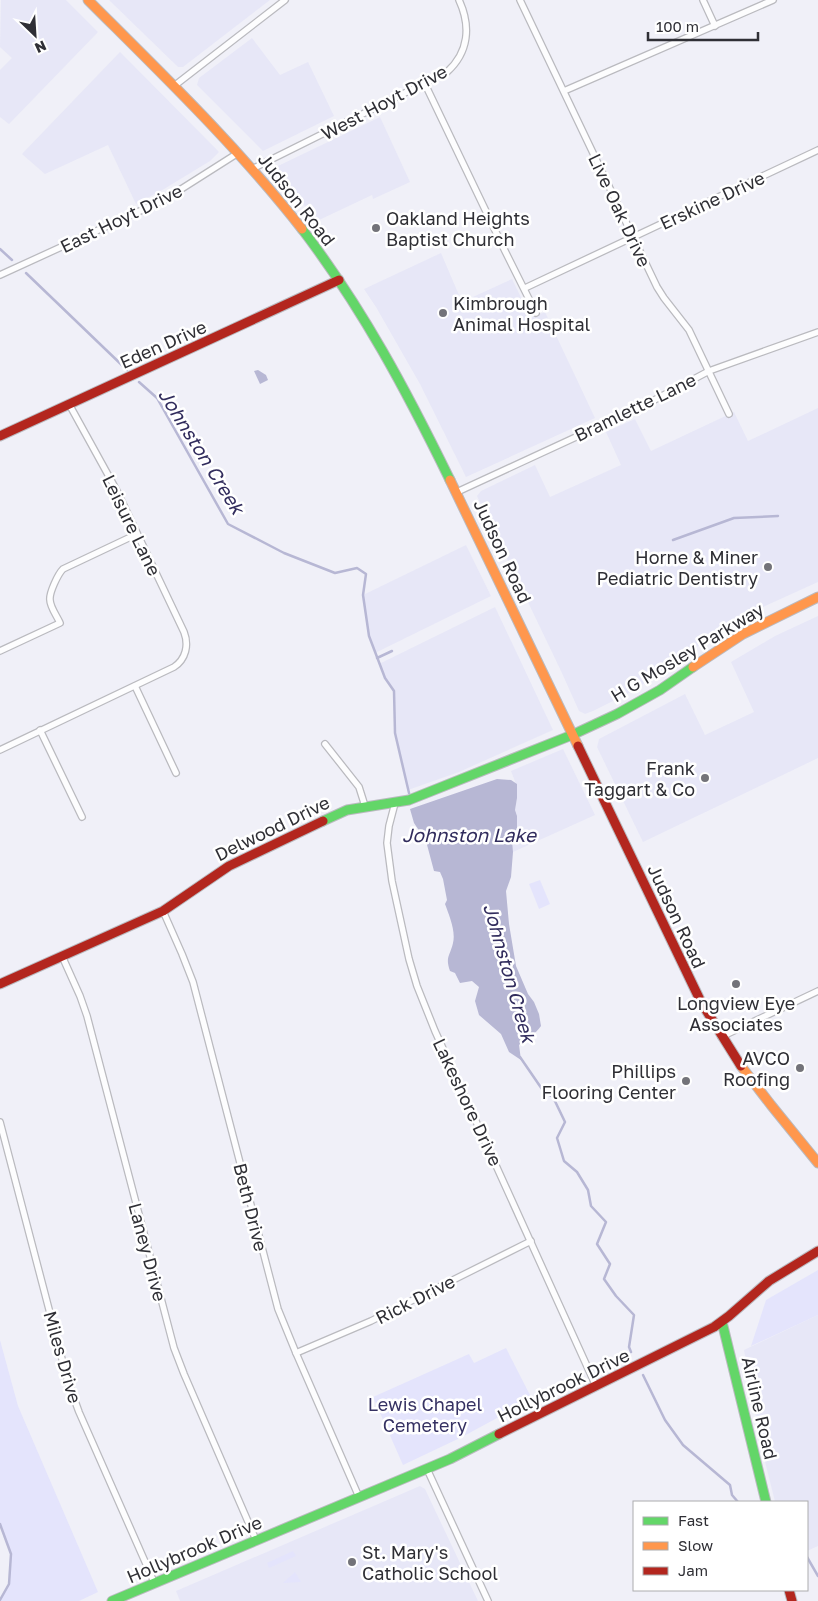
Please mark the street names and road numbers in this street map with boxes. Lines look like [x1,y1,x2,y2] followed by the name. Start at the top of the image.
[317,60,451,144] street label: West Hoyt Drive
[254,148,340,250] street label: Judson Road
[584,150,656,270] street label: Live Oak Drive
[656,166,768,234] street label: Erskine Drive
[56,179,186,257] street label: East Hoyt Drive
[116,315,210,373] street label: Eden Drive
[571,368,699,446] street label: Bramlette Lane
[98,471,166,579] street label: Leisure Lane
[469,496,537,606] street label: Judson Road
[606,598,768,706] street label: H G Mosley Parkway
[211,791,333,865] street label: Delwood Drive
[643,861,711,971] street label: Judson Road
[429,1035,507,1169] street label: Lakeshore Drive
[229,1161,273,1253] street label: Beth Drive
[124,1200,172,1304] street label: Laney Drive
[372,1270,458,1328] street label: Rick Drive
[39,1308,87,1406] street label: Miles Drive
[493,1343,633,1427] street label: Hollybrook Drive
[738,1355,782,1461] street label: Airline Road
[123,1511,265,1587] street label: Hollybrook Drive

